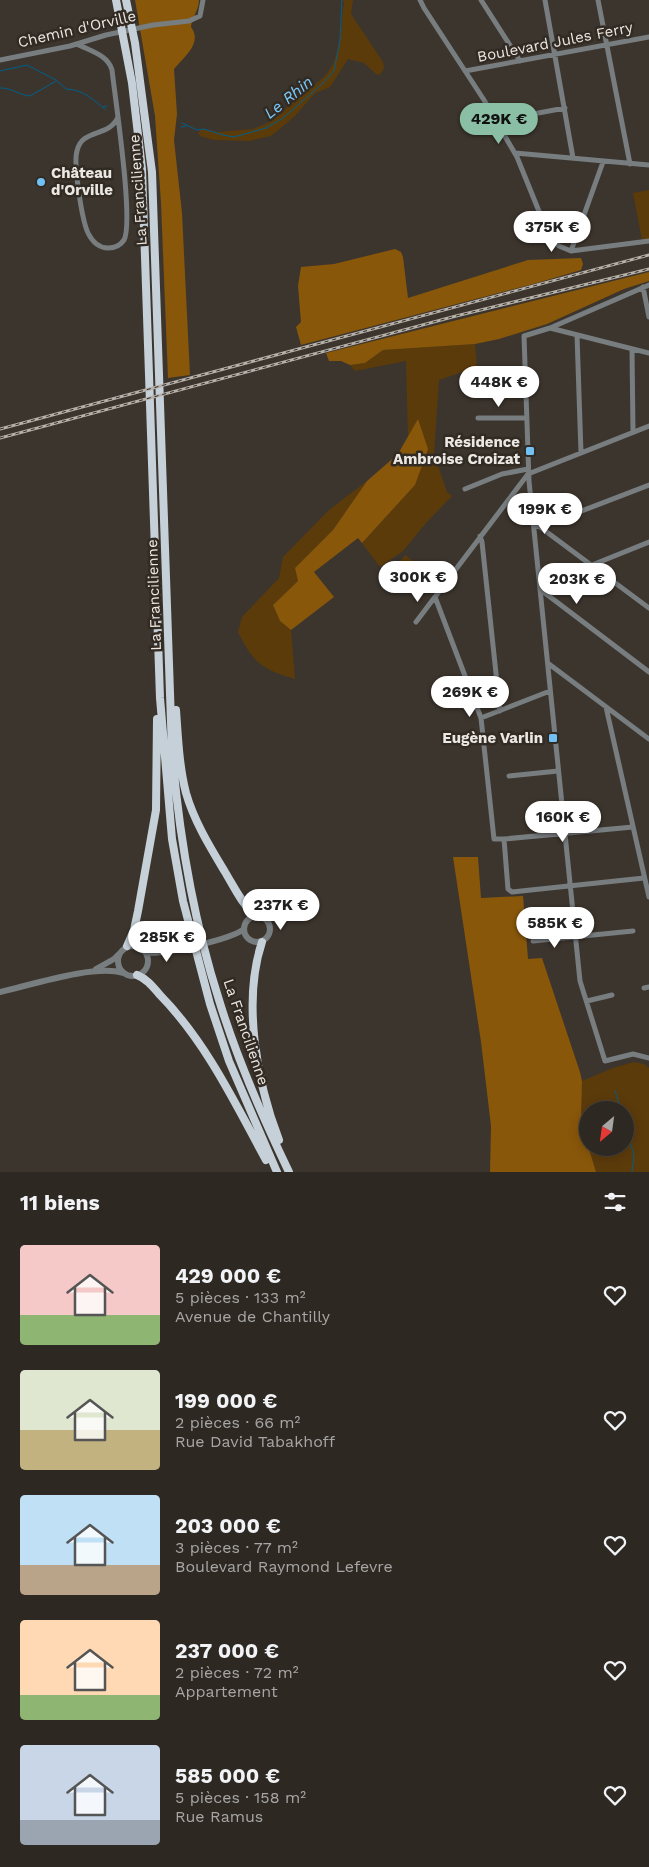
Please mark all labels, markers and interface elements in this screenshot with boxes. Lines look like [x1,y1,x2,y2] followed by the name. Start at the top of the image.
[16,7,138,51] street label: Chemin d'Orville
[476,18,635,66] street label: Boulevard Jules Ferry
[260,72,316,123] water label: Le Rhin
[458,102,540,145] pin: 429K €
[471,109,527,128] text: 429K €
[125,134,151,246] street label: La Francilienne
[51,164,113,199] place label: Château d'Orville
[35,176,47,188] marker: Château d'Orville
[511,210,593,253] pin: 375K €
[525,217,579,236] text: 375K €
[458,366,540,408] pin: 448K €
[470,372,528,391] text: 448K €
[393,433,520,468] place label: Résidence Ambroise Croizat
[524,445,536,457] marker: Résidence Ambroise Croizat
[504,492,586,535] pin: 199K €
[518,499,572,518] text: 199K €
[143,539,165,651] street label: La Francilienne
[377,560,459,603] pin: 300K €
[536,562,618,605] pin: 203K €
[390,567,446,586] text: 300K €
[549,569,605,588] text: 203K €
[429,676,511,718] pin: 269K €
[442,682,498,701] text: 269K €
[442,729,543,747] place label: Eugène Varlin
[547,732,559,744] marker: Eugène Varlin
[522,800,604,843] pin: 160K €
[536,807,590,826] text: 160K €
[240,888,322,931] pin: 237K €
[253,895,309,914] text: 237K €
[514,906,596,949] pin: 585K €
[527,913,583,932] text: 585K €
[126,920,208,963] pin: 285K €
[139,927,195,946] text: 285K €
[219,976,273,1088] street label: La Francilienne
[579,1101,634,1156] north arrow
[579,1101,634,1156] map controls
[601,1188,629,1216] icon: filters
[20,1190,100,1215] text: 11 biens
[175,1263,281,1288] text: 429 000 €
[60,1265,120,1325] icon: home
[601,1281,629,1309] icon: heart
[175,1288,306,1307] text: 5 pièces · 133 m²
[175,1307,330,1326] text: Avenue de Chantilly
[175,1388,277,1413] text: 199 000 €
[60,1390,120,1450] icon: home
[601,1406,629,1434] icon: heart
[175,1413,300,1432] text: 2 pièces · 66 m²
[175,1432,335,1451] text: Rue David Tabakhoff
[175,1513,281,1538] text: 203 000 €
[60,1515,120,1575] icon: home
[601,1531,629,1559] icon: heart
[175,1538,298,1557] text: 3 pièces · 77 m²
[175,1557,393,1576] text: Boulevard Raymond Lefevre
[175,1638,279,1663] text: 237 000 €
[60,1640,120,1700] icon: home
[601,1656,629,1684] icon: heart
[175,1663,299,1682] text: 2 pièces · 72 m²
[175,1682,278,1701] text: Appartement
[175,1763,280,1788] text: 585 000 €
[60,1765,120,1825] icon: home
[601,1781,629,1809] icon: heart
[175,1788,306,1807] text: 5 pièces · 158 m²
[175,1807,263,1826] text: Rue Ramus

